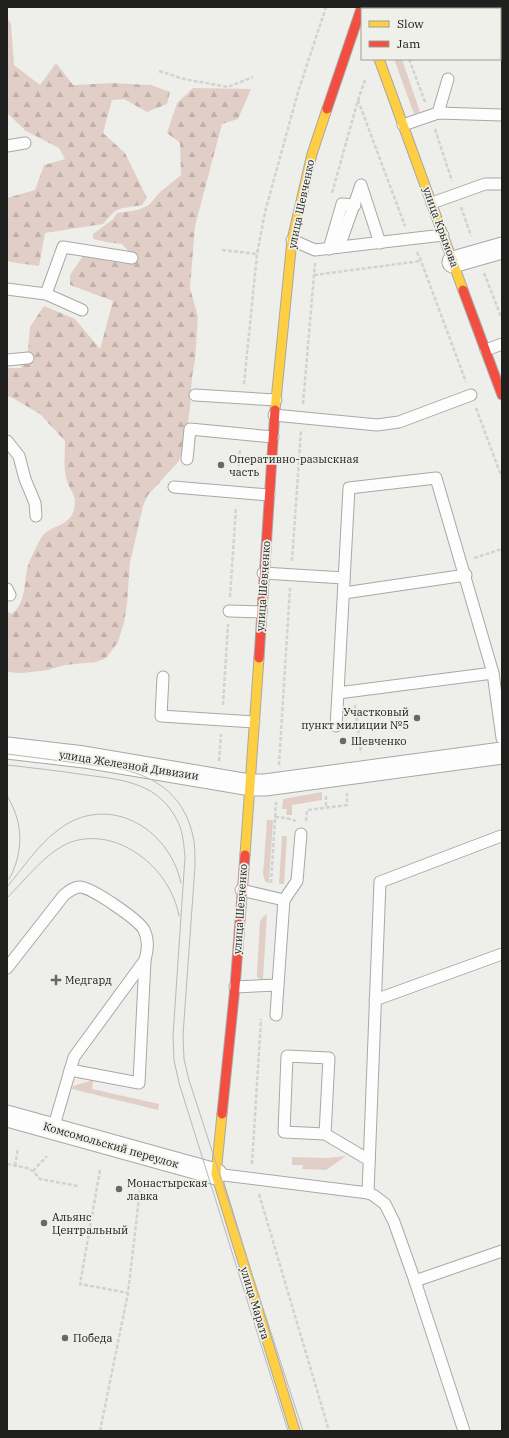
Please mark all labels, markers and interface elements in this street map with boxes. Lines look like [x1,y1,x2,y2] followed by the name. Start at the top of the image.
[361,8,501,60] legend
[397,16,424,31] text: Slow
[397,36,421,51] text: Jam
[285,158,317,250] street label: улица Шевченко
[420,185,462,269] street label: улица Крымова
[229,452,359,479] place label: Оперативно-разыскная часть
[216,460,226,470] marker: Оперативно-разыскная часть
[253,540,273,632] street label: улица Шевченко
[301,705,409,732] place label: Участковый пункт милиции №5
[412,713,422,723] marker: Участковый пункт милиции №5
[351,734,407,748] place label: Шевченко
[338,736,348,746] marker: Шевченко
[58,747,200,783] street label: улица Железной Дивизии
[230,863,250,955] street label: улица Шевченко
[65,973,112,987] place label: Медгард
[50,974,62,986] marker: Медгард
[42,1119,181,1171] street label: Комсомольский переулок
[127,1176,208,1203] place label: Монастырская лавка
[114,1184,124,1194] marker: Монастырская лавка
[52,1210,128,1237] place label: Альянс Центральный
[39,1218,49,1228] marker: Альянс Центральный
[237,1265,273,1341] street label: улица Марата
[73,1331,113,1345] place label: Победа
[60,1333,70,1343] marker: Победа

